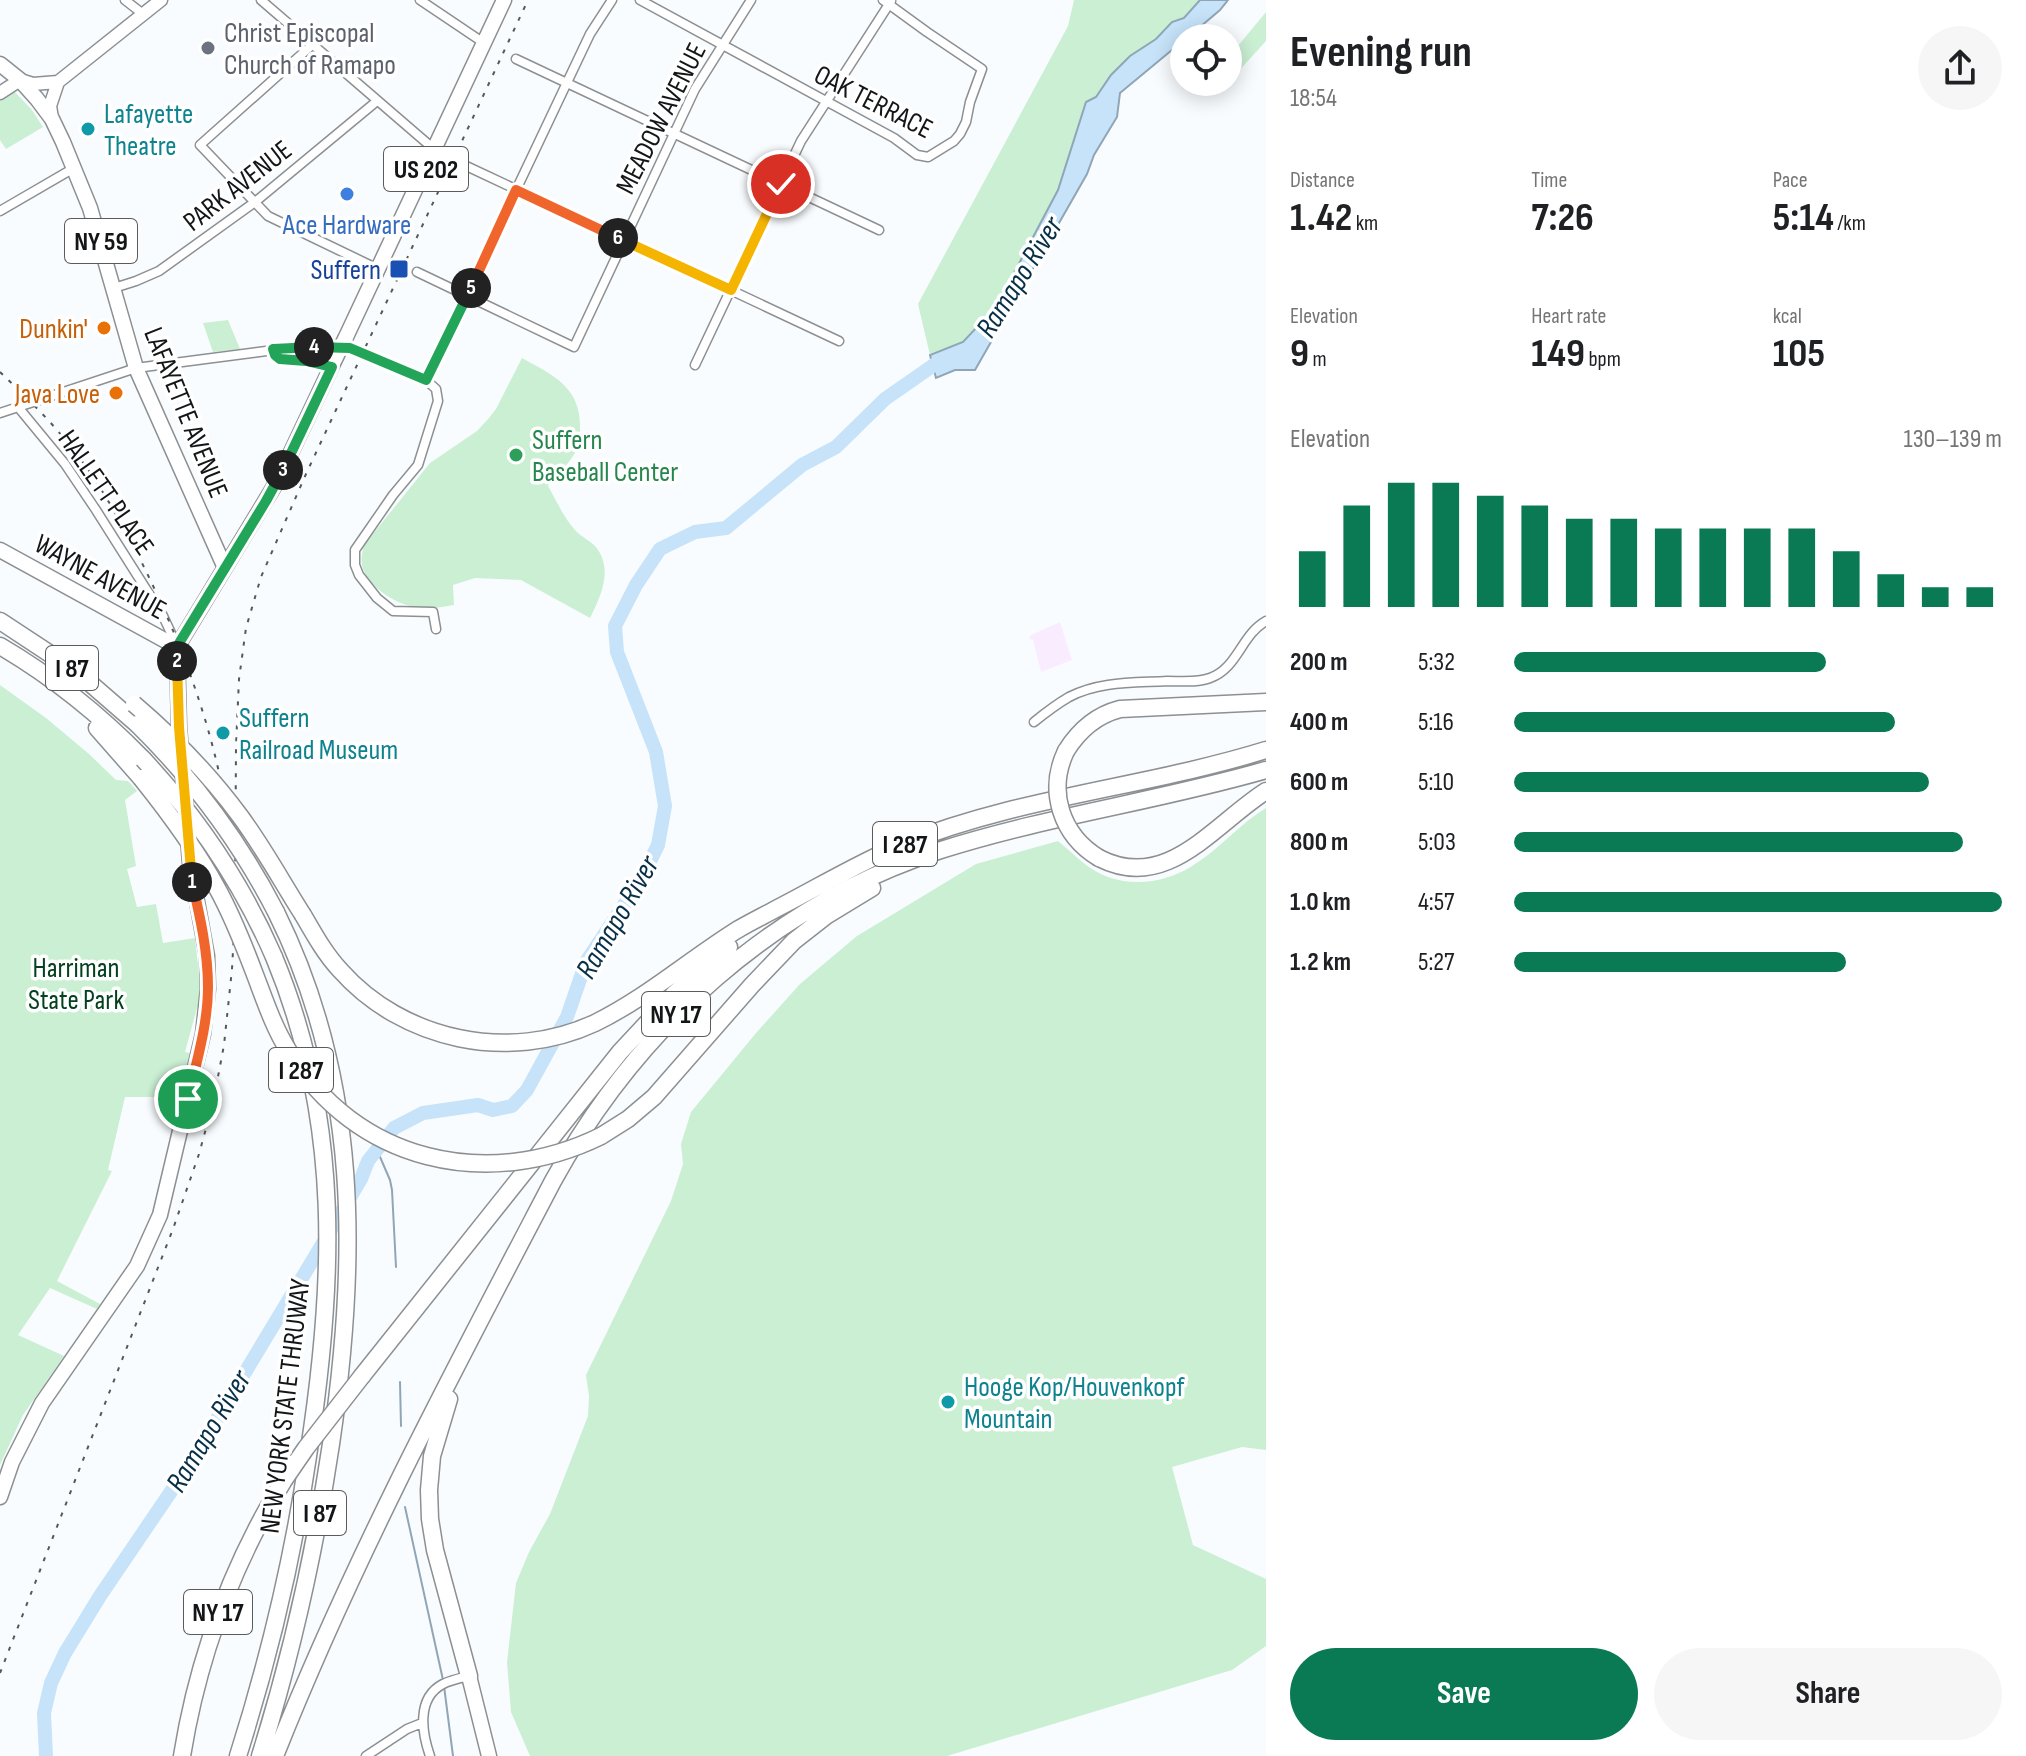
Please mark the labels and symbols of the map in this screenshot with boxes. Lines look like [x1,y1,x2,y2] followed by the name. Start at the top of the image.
[224,17,396,82] place label: Christ Episcopal Church of Ramapo
[609,38,713,200] street label: MEADOW AVENUE
[199,39,217,57] marker: Christ Episcopal Church of Ramapo
[809,59,938,146] street label: OAK TERRACE
[104,98,193,163] place label: Lafayette Theatre
[79,120,97,138] marker: Lafayette Theatre
[177,134,299,239] street label: PARK AVENUE
[384,147,468,191] road number: US 202
[747,150,815,218] pin
[338,185,356,203] marker: Ace Hardware
[282,209,411,242] place label: Ace Hardware
[969,209,1072,345] water label: Ramapo River
[598,218,638,258] pin: 6
[65,219,137,263] road number: NY 59
[311,254,381,287] place label: Suffern
[388,258,410,280] marker: Suffern
[451,268,491,308] pin: 5
[19,313,88,346] place label: Dunkin'
[95,319,113,337] marker: Dunkin'
[136,323,235,503] street label: LAFAYETTE AVENUE
[294,327,334,367] pin: 4
[14,378,100,411] place label: Java Love
[107,384,125,402] marker: Java Love
[51,424,161,562] street label: HALLETT PLACE
[532,424,678,489] place label: Suffern Baseball Center
[507,446,525,464] marker: Suffern Baseball Center
[263,450,303,490] pin: 3
[29,528,172,627] street label: WAYNE AVENUE
[157,641,197,681] pin: 2
[46,646,98,690] road number: I 87
[239,702,398,767] place label: Suffern Railroad Museum
[214,724,232,742] marker: Suffern Railroad Museum
[873,822,937,866] road number: I 287
[568,848,668,985] water label: Ramapo River
[172,862,212,902] pin: 1
[28,952,124,1017] park label: Harriman State Park
[642,992,710,1036] road number: NY 17
[269,1048,333,1092] road number: I 287
[154,1065,222,1133] pin
[254,1277,318,1535] street label: NEW YORK STATE THRUWAY
[159,1363,260,1499] water label: Ramapo River
[964,1371,1185,1436] place label: Hooge Kop/Houvenkopf Mountain
[939,1393,957,1411] marker: Hooge Kop/Houvenkopf Mountain
[294,1491,346,1535] road number: I 87
[184,1590,252,1634] road number: NY 17

